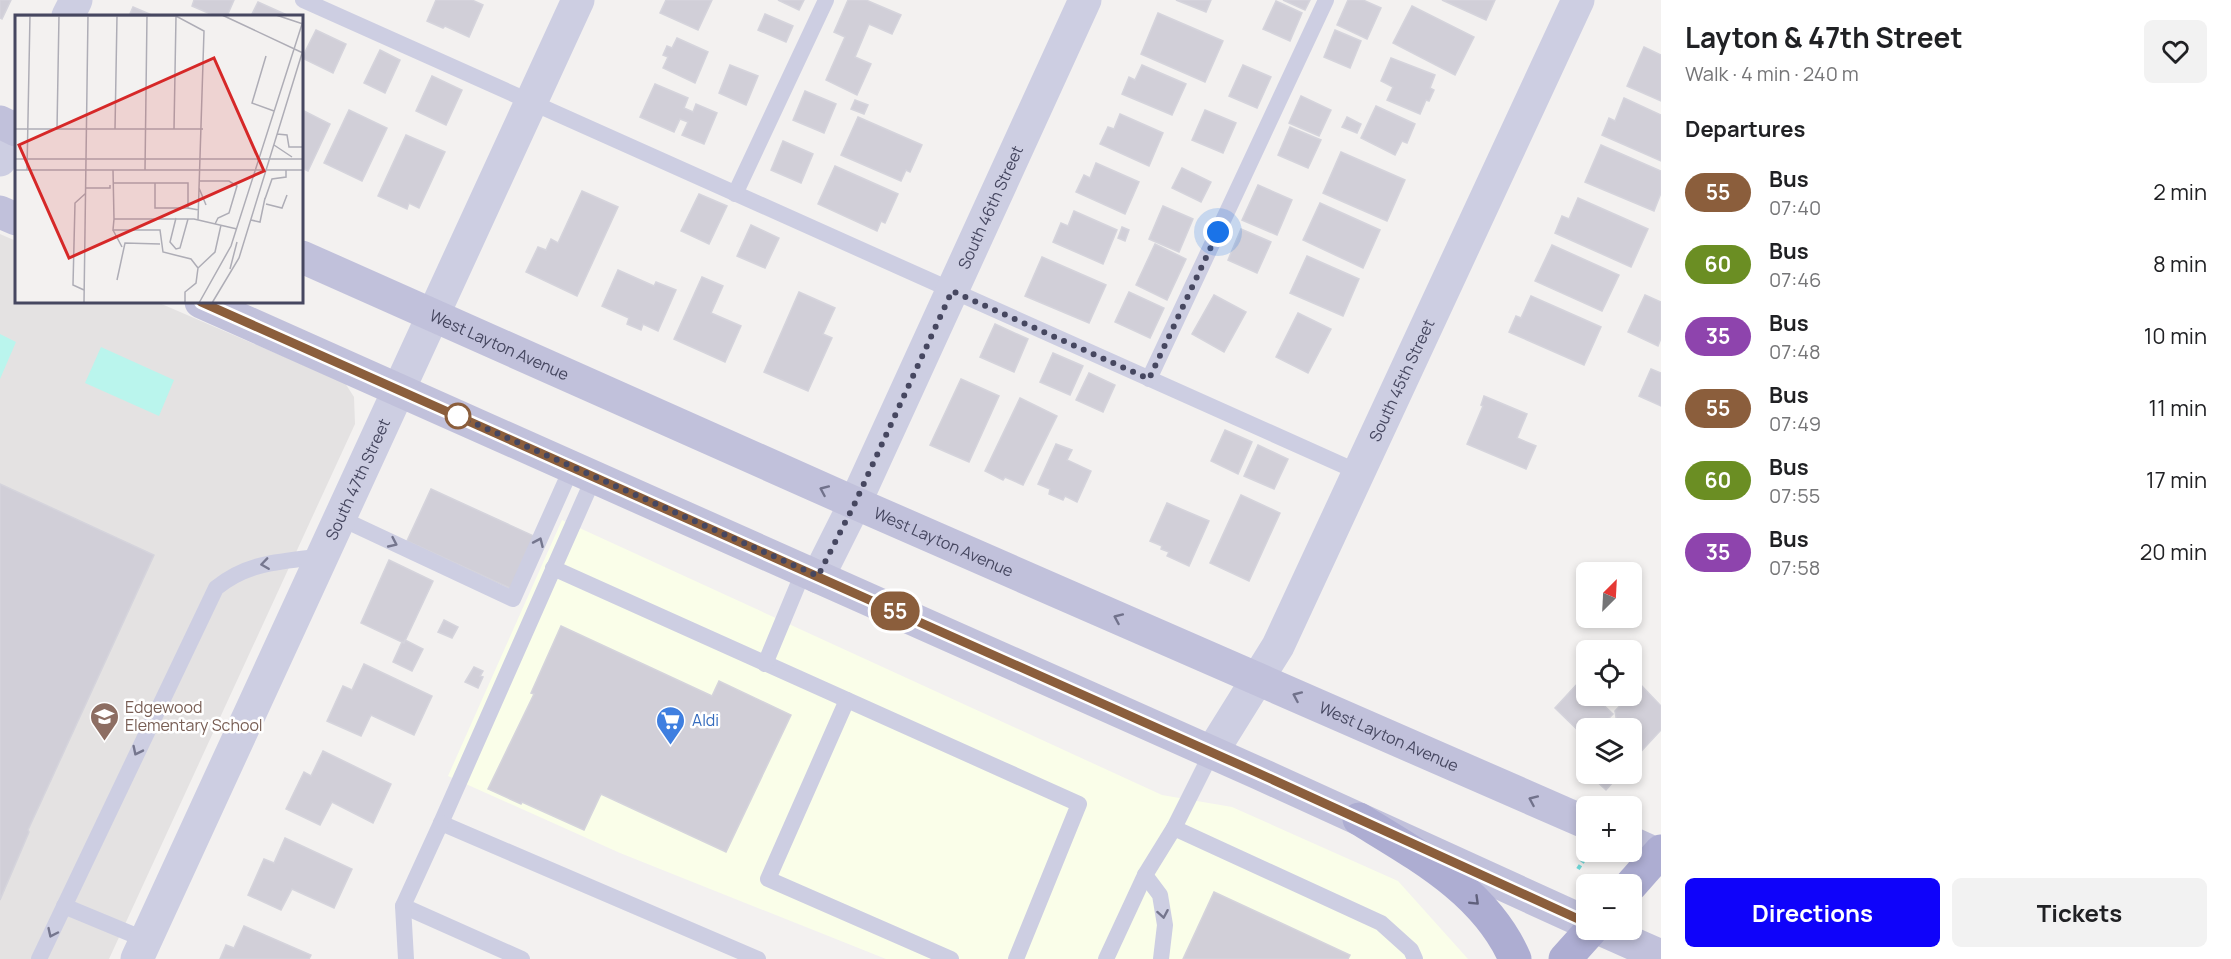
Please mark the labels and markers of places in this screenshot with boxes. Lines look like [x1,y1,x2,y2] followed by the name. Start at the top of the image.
[445,403,471,429] unlabelled marker
[125,696,263,736] place label: Edgewood Elementary School
[88,700,120,742] school or university icon: Edgewood Elementary School
[655,704,687,746] supermarket icon: Aldi
[692,709,719,731] place label: Aldi

